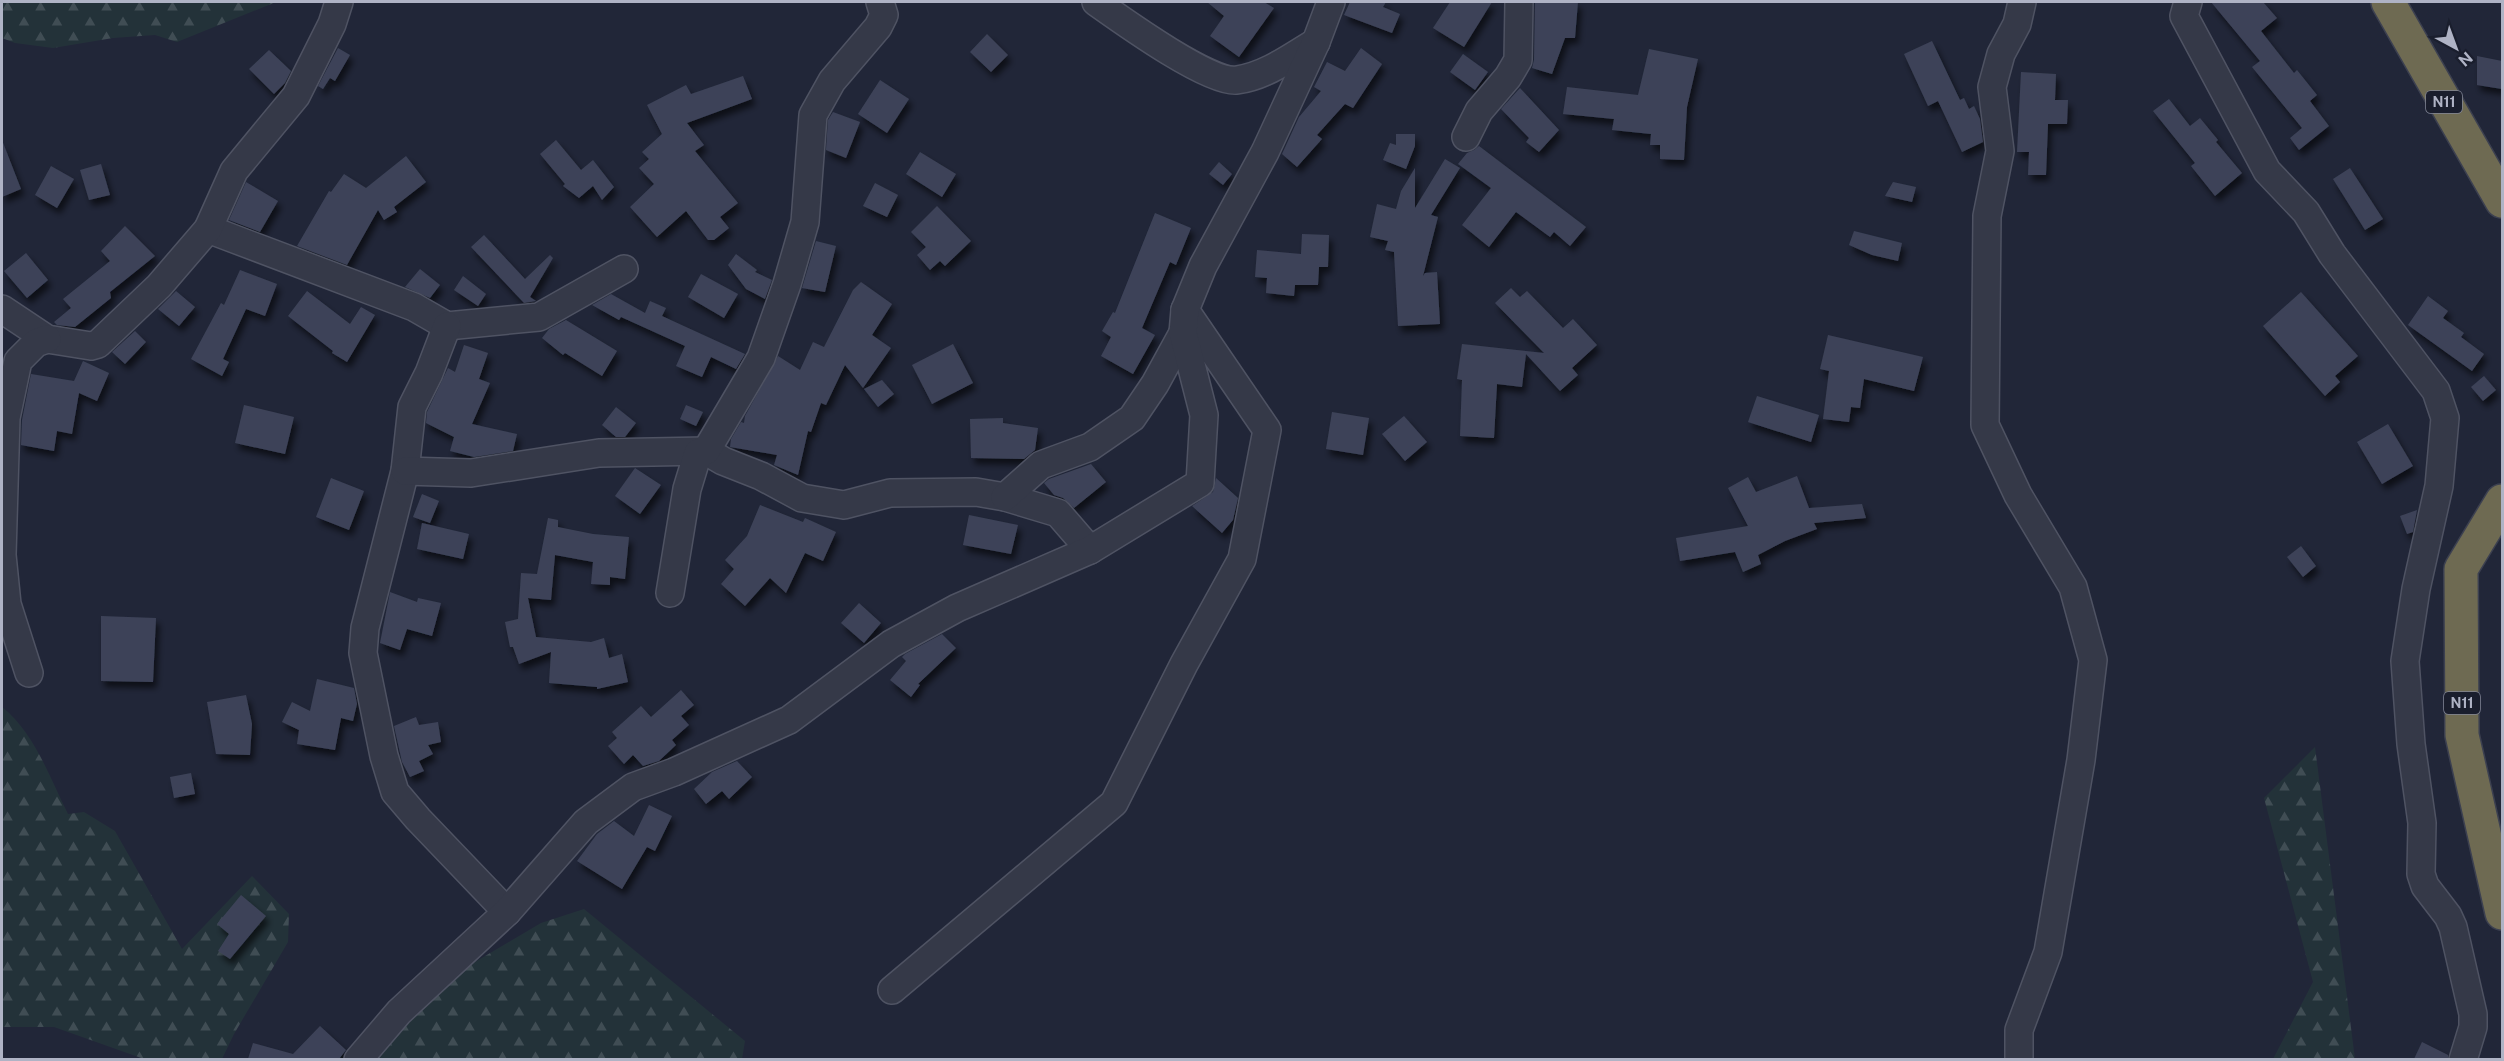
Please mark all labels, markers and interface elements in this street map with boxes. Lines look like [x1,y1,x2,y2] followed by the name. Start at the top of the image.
[2426,18,2486,78] north arrow
[2455,48,2476,70] text: N
[2426,91,2462,113] road number: N11
[2444,692,2480,714] road number: N11

